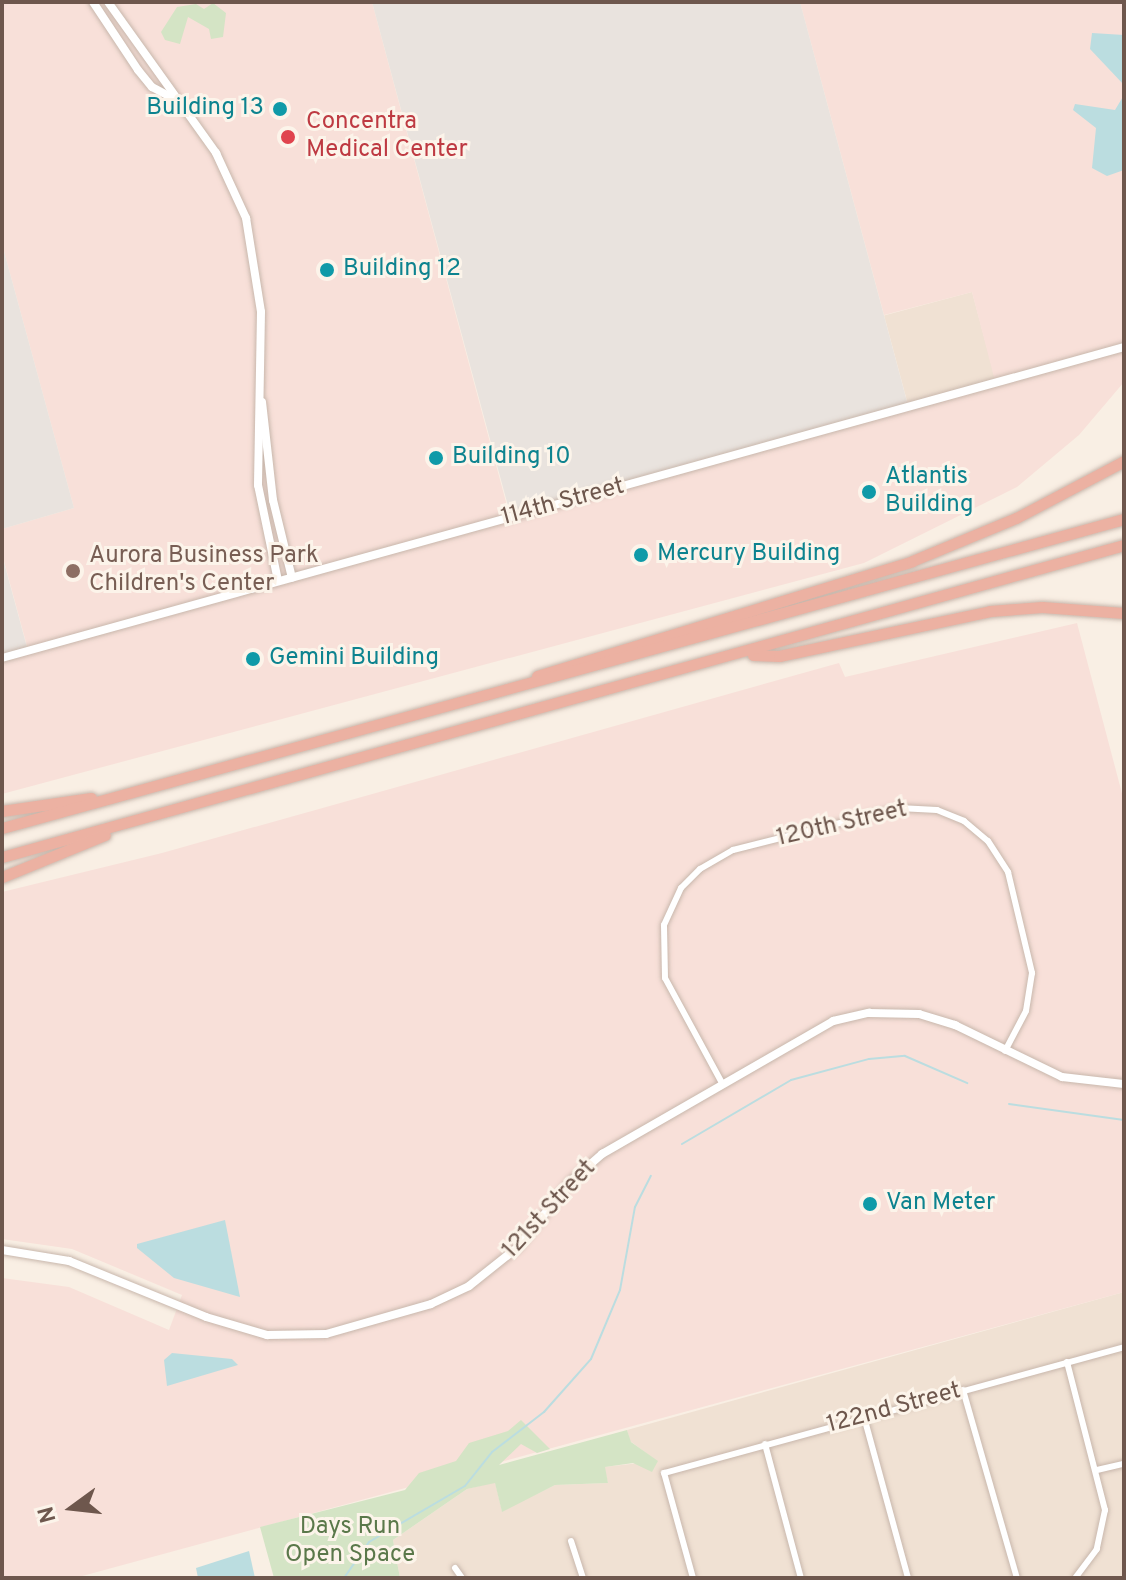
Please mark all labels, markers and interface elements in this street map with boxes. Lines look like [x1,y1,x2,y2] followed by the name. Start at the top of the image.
[146,95,264,123] place label: Building 13
[271,100,289,118] marker: Building 13
[306,109,468,165] place label: Concentra Medical Center
[277,126,299,148] marker: Concentra Medical Center
[343,256,461,284] place label: Building 12
[318,261,336,279] marker: Building 12
[452,444,571,472] place label: Building 10
[427,449,445,467] marker: Building 10
[885,464,974,520] place label: Atlantis Building
[498,473,628,533] street label: 114th Street
[860,483,878,501] marker: Atlantis Building
[657,541,840,569] place label: Mercury Building
[89,543,319,599] place label: Aurora Business Park Children's Center
[632,546,650,564] marker: Mercury Building
[64,562,82,580] marker: Aurora Business Park Children's Center
[269,645,439,673] place label: Gemini Building
[244,650,262,668] marker: Gemini Building
[774,796,910,854] street label: 120th Street
[497,1155,603,1265] street label: 121st Street
[886,1190,995,1218] place label: Van Meter
[861,1195,879,1213] marker: Van Meter
[824,1377,964,1441] street label: 122nd Street
[32,1468,112,1548] north arrow
[33,1503,63,1525] text: N
[285,1514,415,1570] park label: Days Run Open Space

